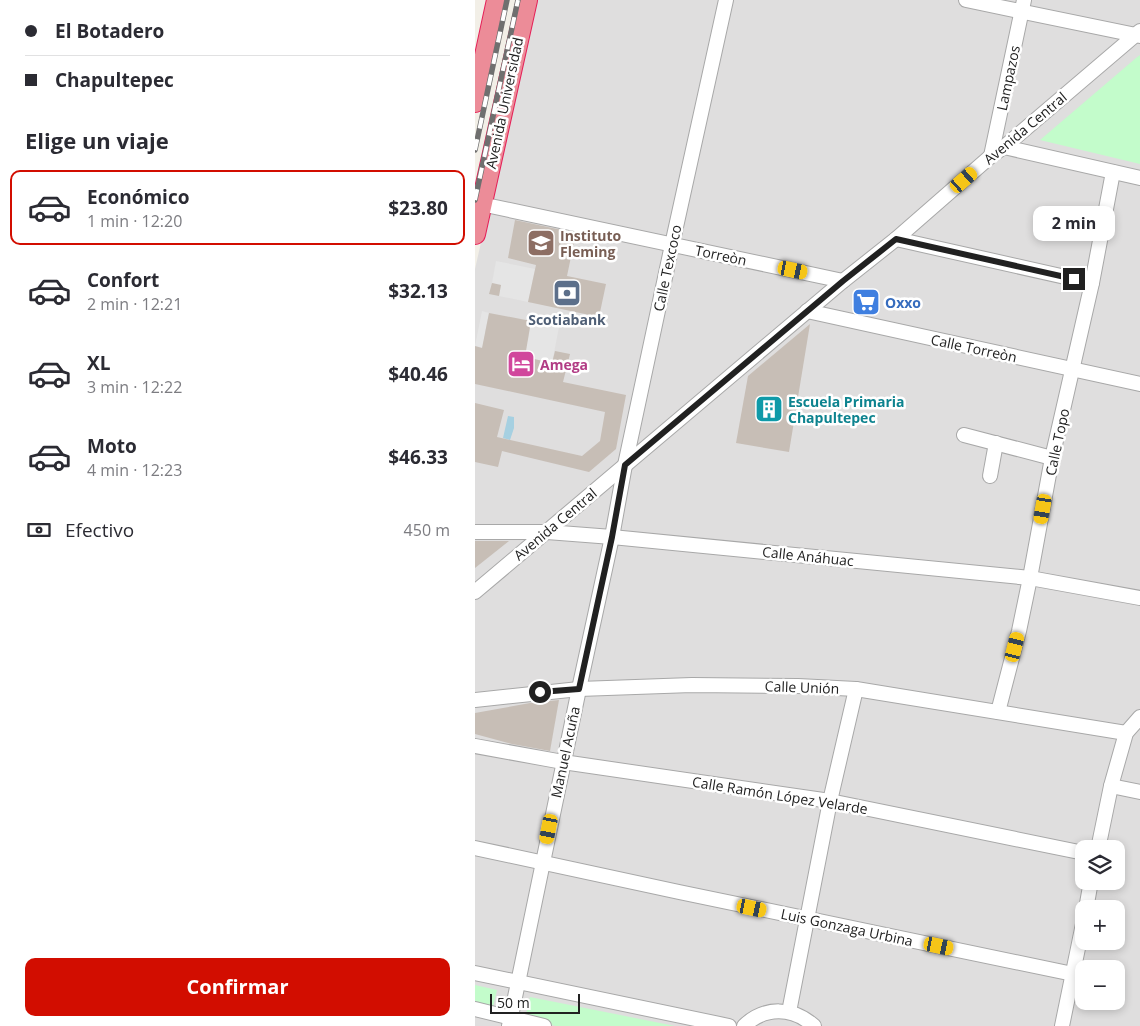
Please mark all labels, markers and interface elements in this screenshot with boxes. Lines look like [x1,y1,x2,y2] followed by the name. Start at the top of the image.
[55,18,164,44] text: El Botadero
[481,36,527,170] street label: Avenida Universidad
[992,43,1024,112] street label: Lampazos
[55,67,174,93] text: Chapultepec
[979,88,1071,168] street label: Avenida Central
[25,125,169,155] text: Elige un viaje
[947,164,980,196] car
[87,184,189,210] text: Económico
[27,185,72,230] icon: car
[388,195,448,221] text: $23.80
[1033,206,1115,242] callout: 2 min
[87,210,182,232] text: 1 min · 12:20
[1052,212,1096,234] text: 2 min
[649,223,685,313] street label: Calle Texcoco
[560,226,622,261] place label: Instituto Fleming
[526,228,556,258] school or university icon: Instituto Fleming
[693,240,749,270] street label: Torreòn
[776,260,809,280] car
[87,267,159,293] text: Confort
[27,268,72,313] icon: car
[1063,268,1085,290] route end
[388,278,448,304] text: $32.13
[552,278,582,308] bank icon: Scotiabank
[851,287,881,317] supermarket icon: Oxxo
[87,293,182,315] text: 2 min · 12:21
[885,293,921,312] place label: Oxxo
[528,310,606,329] place label: Scotiabank
[929,330,1019,366] street label: Calle Torreòn
[506,349,536,379] hotel icon: Amega
[87,350,110,376] text: XL
[27,351,72,396] icon: car
[540,355,588,374] place label: Amega
[388,361,448,387] text: $40.46
[87,376,182,398] text: 3 min · 12:22
[788,392,905,427] place label: Escuela Primaria Chapultepec
[754,394,784,424] building icon: Escuela Primaria Chapultepec
[1041,407,1073,477] street label: Calle Topo
[87,433,137,459] text: Moto
[27,434,72,479] icon: car
[388,444,448,470] text: $46.33
[87,459,182,481] text: 4 min · 12:23
[509,484,601,564] street label: Avenida Central
[1033,493,1052,525] car
[25,516,53,544] icon: cash
[65,517,134,543] text: Efectivo
[404,519,450,541] text: 450 m
[761,542,855,570] street label: Calle Anáhuac
[1004,631,1025,663] car
[764,676,840,698] street label: Calle Unión
[529,681,551,703] route start
[546,704,584,800] street label: Manuel Acuña
[691,772,869,818] street label: Calle Ramón López Velarde
[538,813,559,845] car
[1075,840,1125,1010] map controls
[1075,840,1125,890] button: layers
[735,898,768,918] car
[1075,900,1125,950] button: +
[779,904,915,950] street label: Luis Gonzaga Urbina
[922,936,955,956] car
[25,958,450,1016] button: Confirmar
[1075,960,1125,1010] button: −
[490,991,580,1014] scale bar
[497,993,530,1012] text: 50 m

